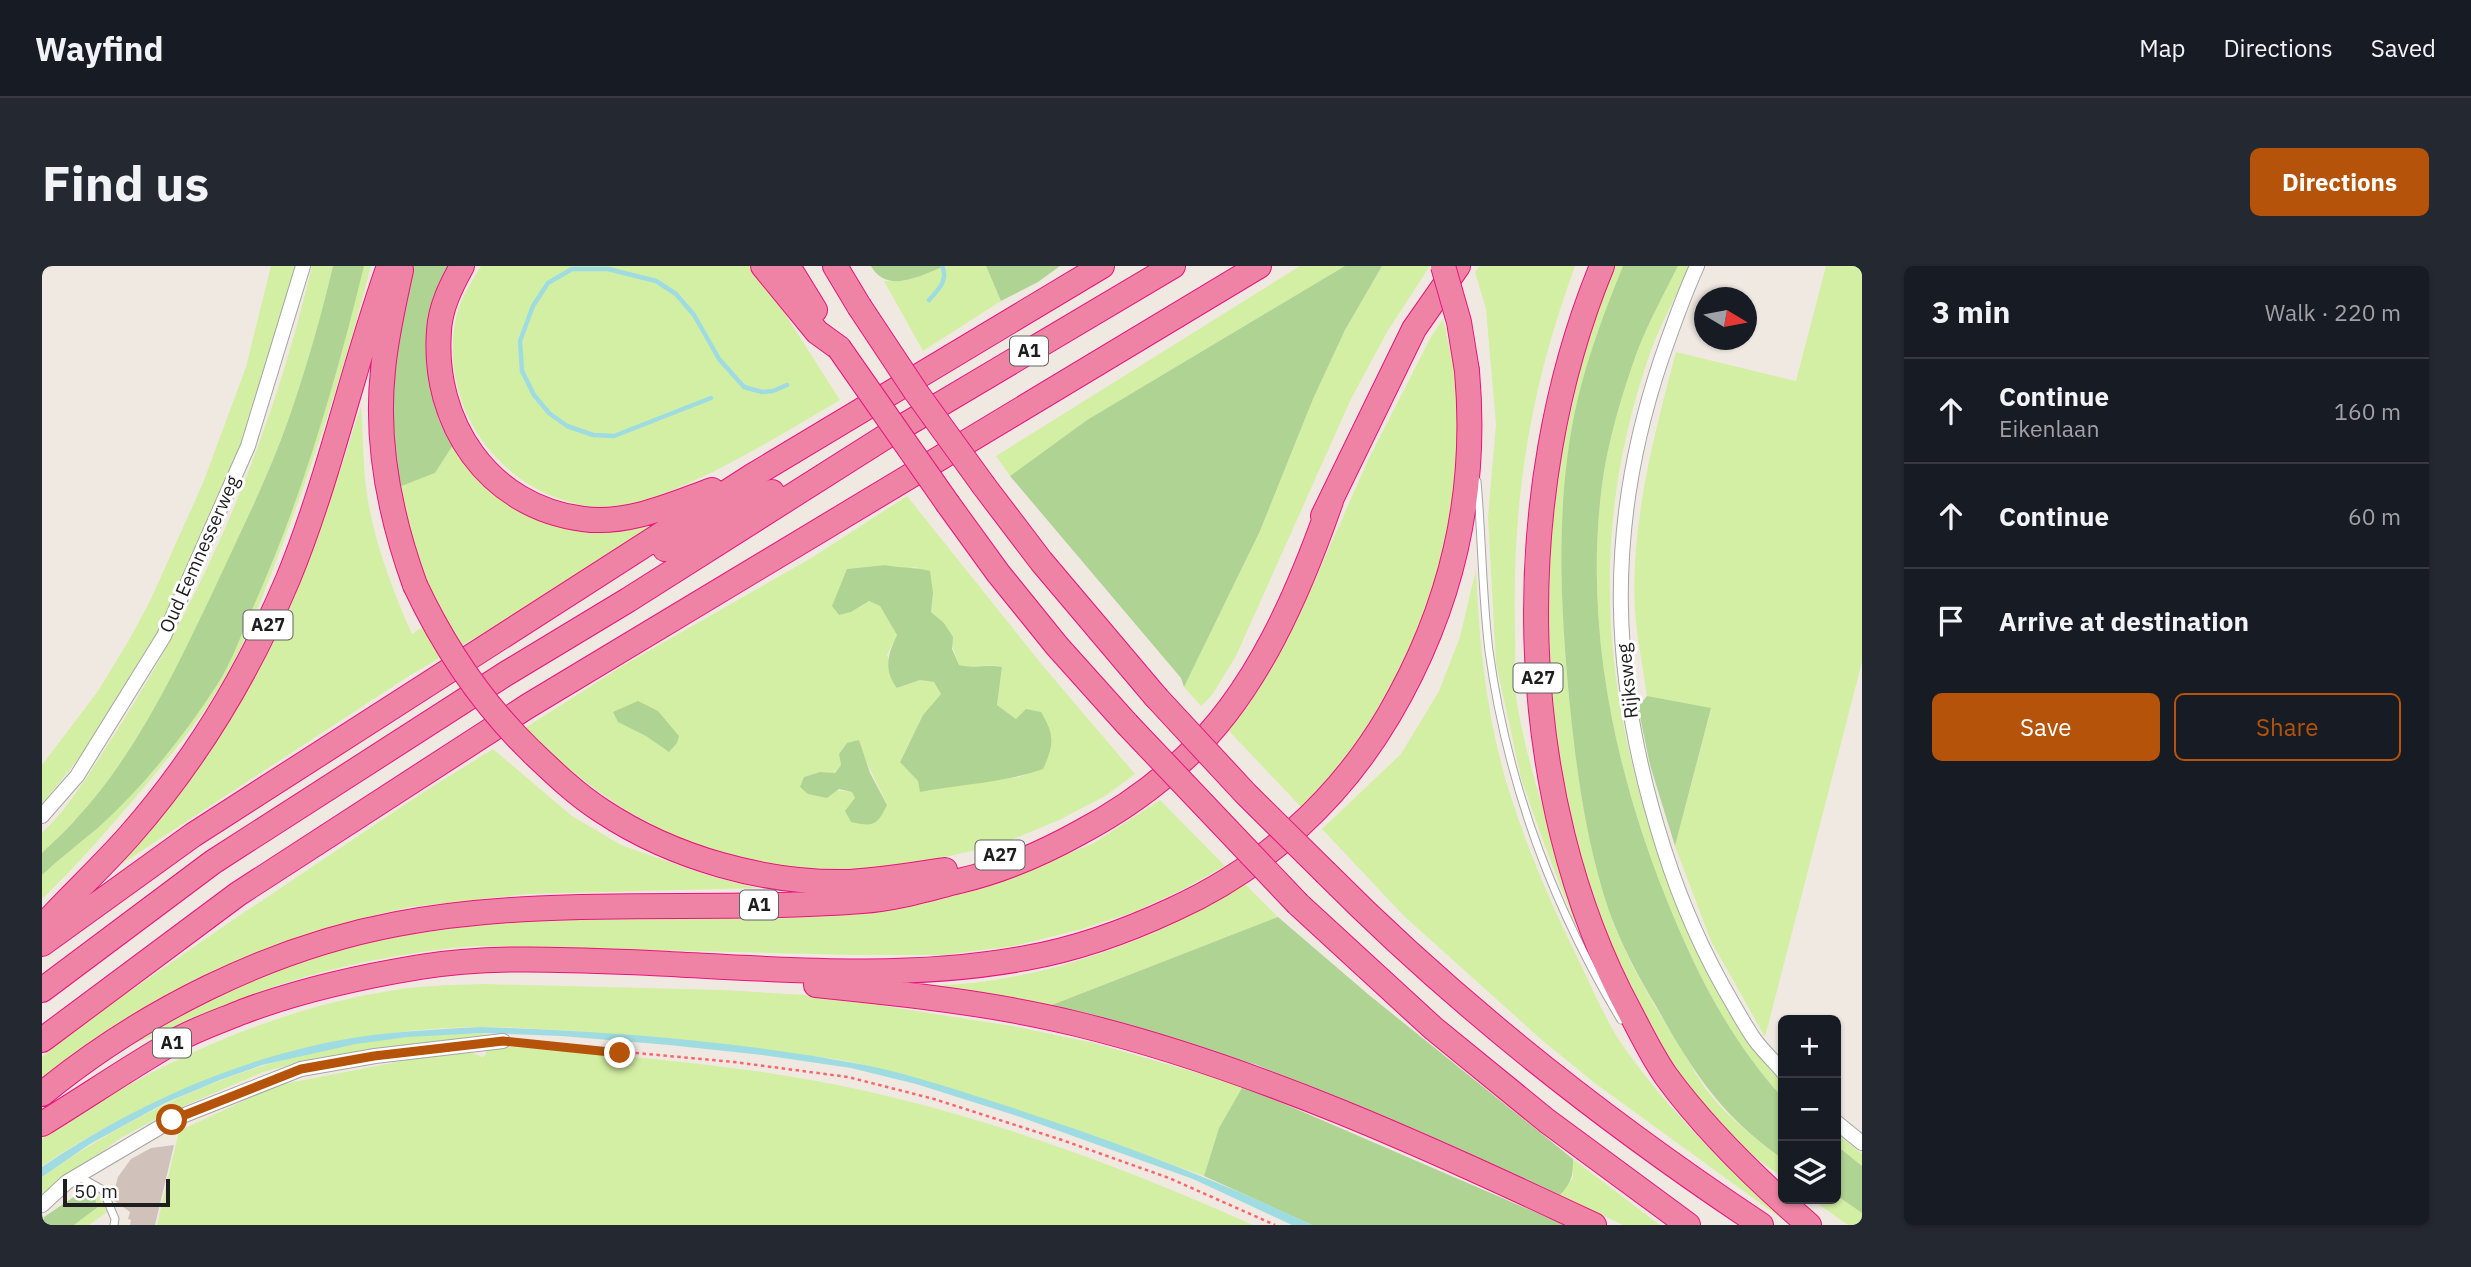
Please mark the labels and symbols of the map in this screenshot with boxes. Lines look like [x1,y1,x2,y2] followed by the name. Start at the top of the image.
[1694,287,1757,350] north arrow
[1010,336,1048,366] road number: A1
[154,472,244,636] street label: Oud Eemnesserweg
[244,610,292,640] road number: A27
[1611,642,1643,720] street label: Rijksweg
[1514,664,1562,692] road number: A27
[976,840,1024,870] road number: A27
[740,890,778,920] road number: A1
[153,1028,191,1058] road number: A1
[604,1037,635,1068] route end
[156,1104,187,1135] route start
[63,1176,170,1208] scale bar

